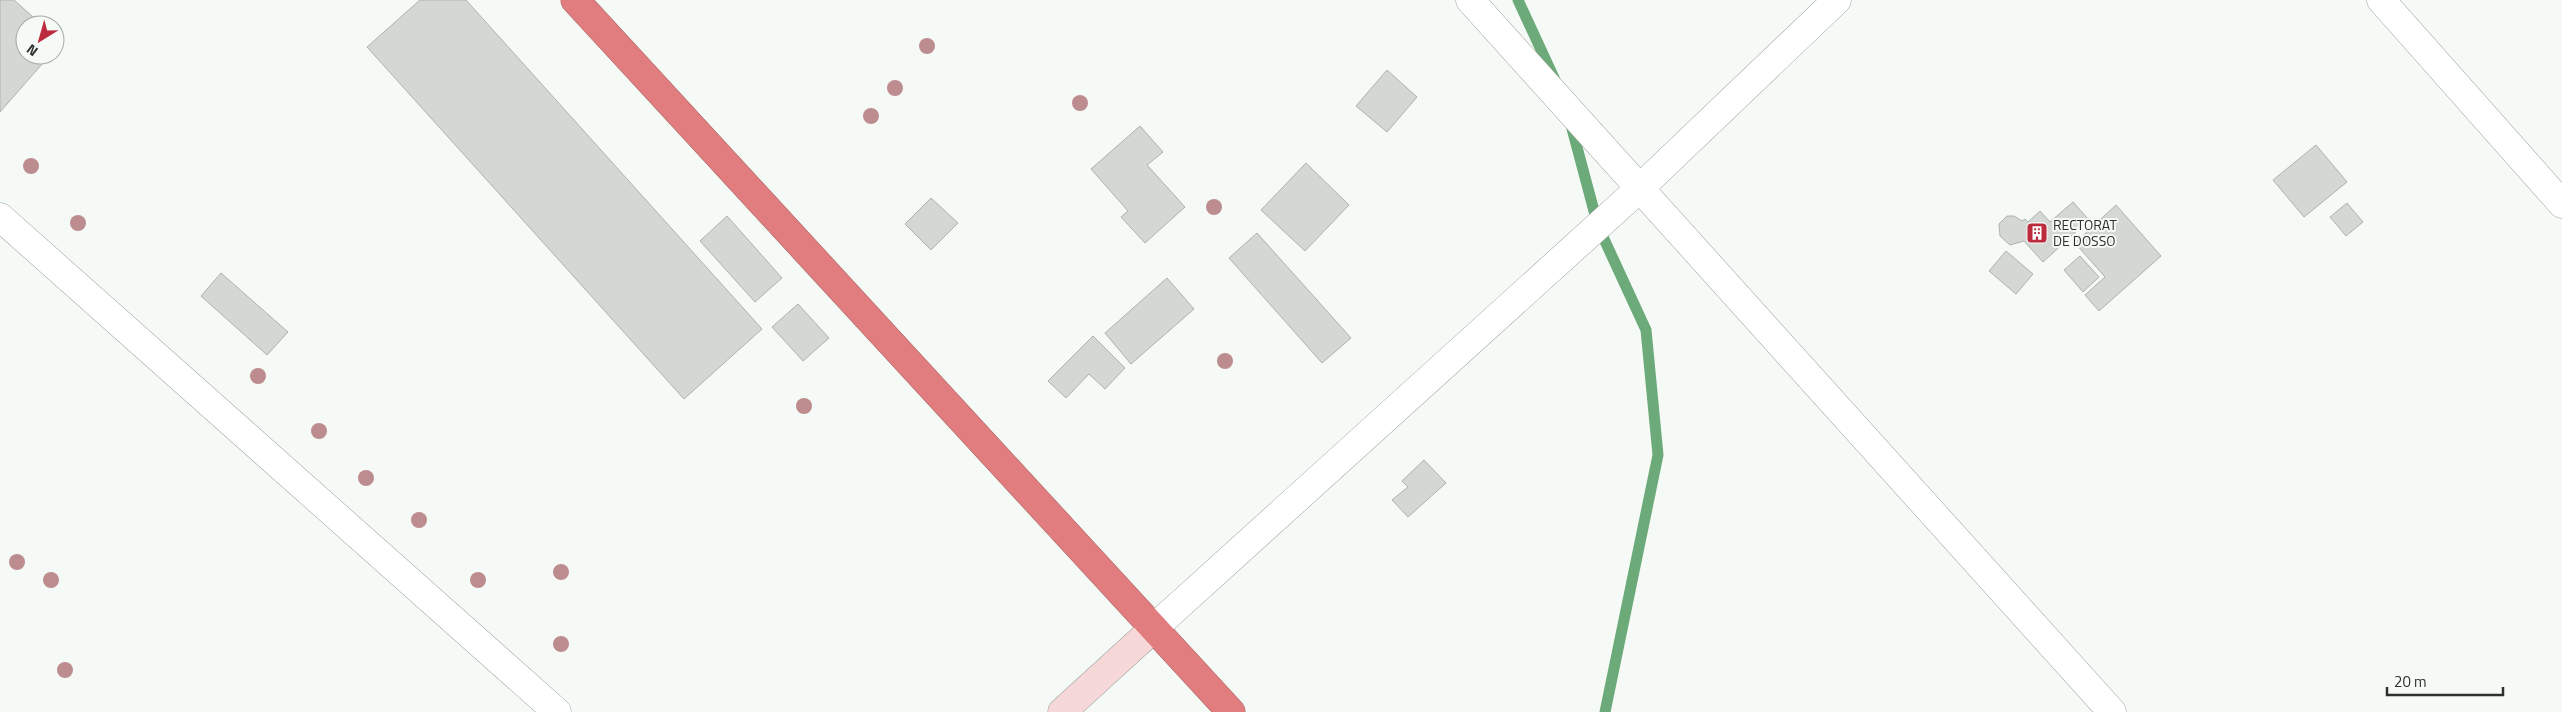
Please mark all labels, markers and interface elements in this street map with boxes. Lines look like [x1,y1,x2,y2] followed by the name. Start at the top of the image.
[15,15,65,65] north arrow
[22,39,42,62] text: N
[2053,214,2117,251] place label: RECTORAT DE DOSSO
[2025,221,2049,245] building icon: RECTORAT DE DOSSO
[2387,664,2503,696] scale bar
[2394,670,2427,693] text: 20 m

